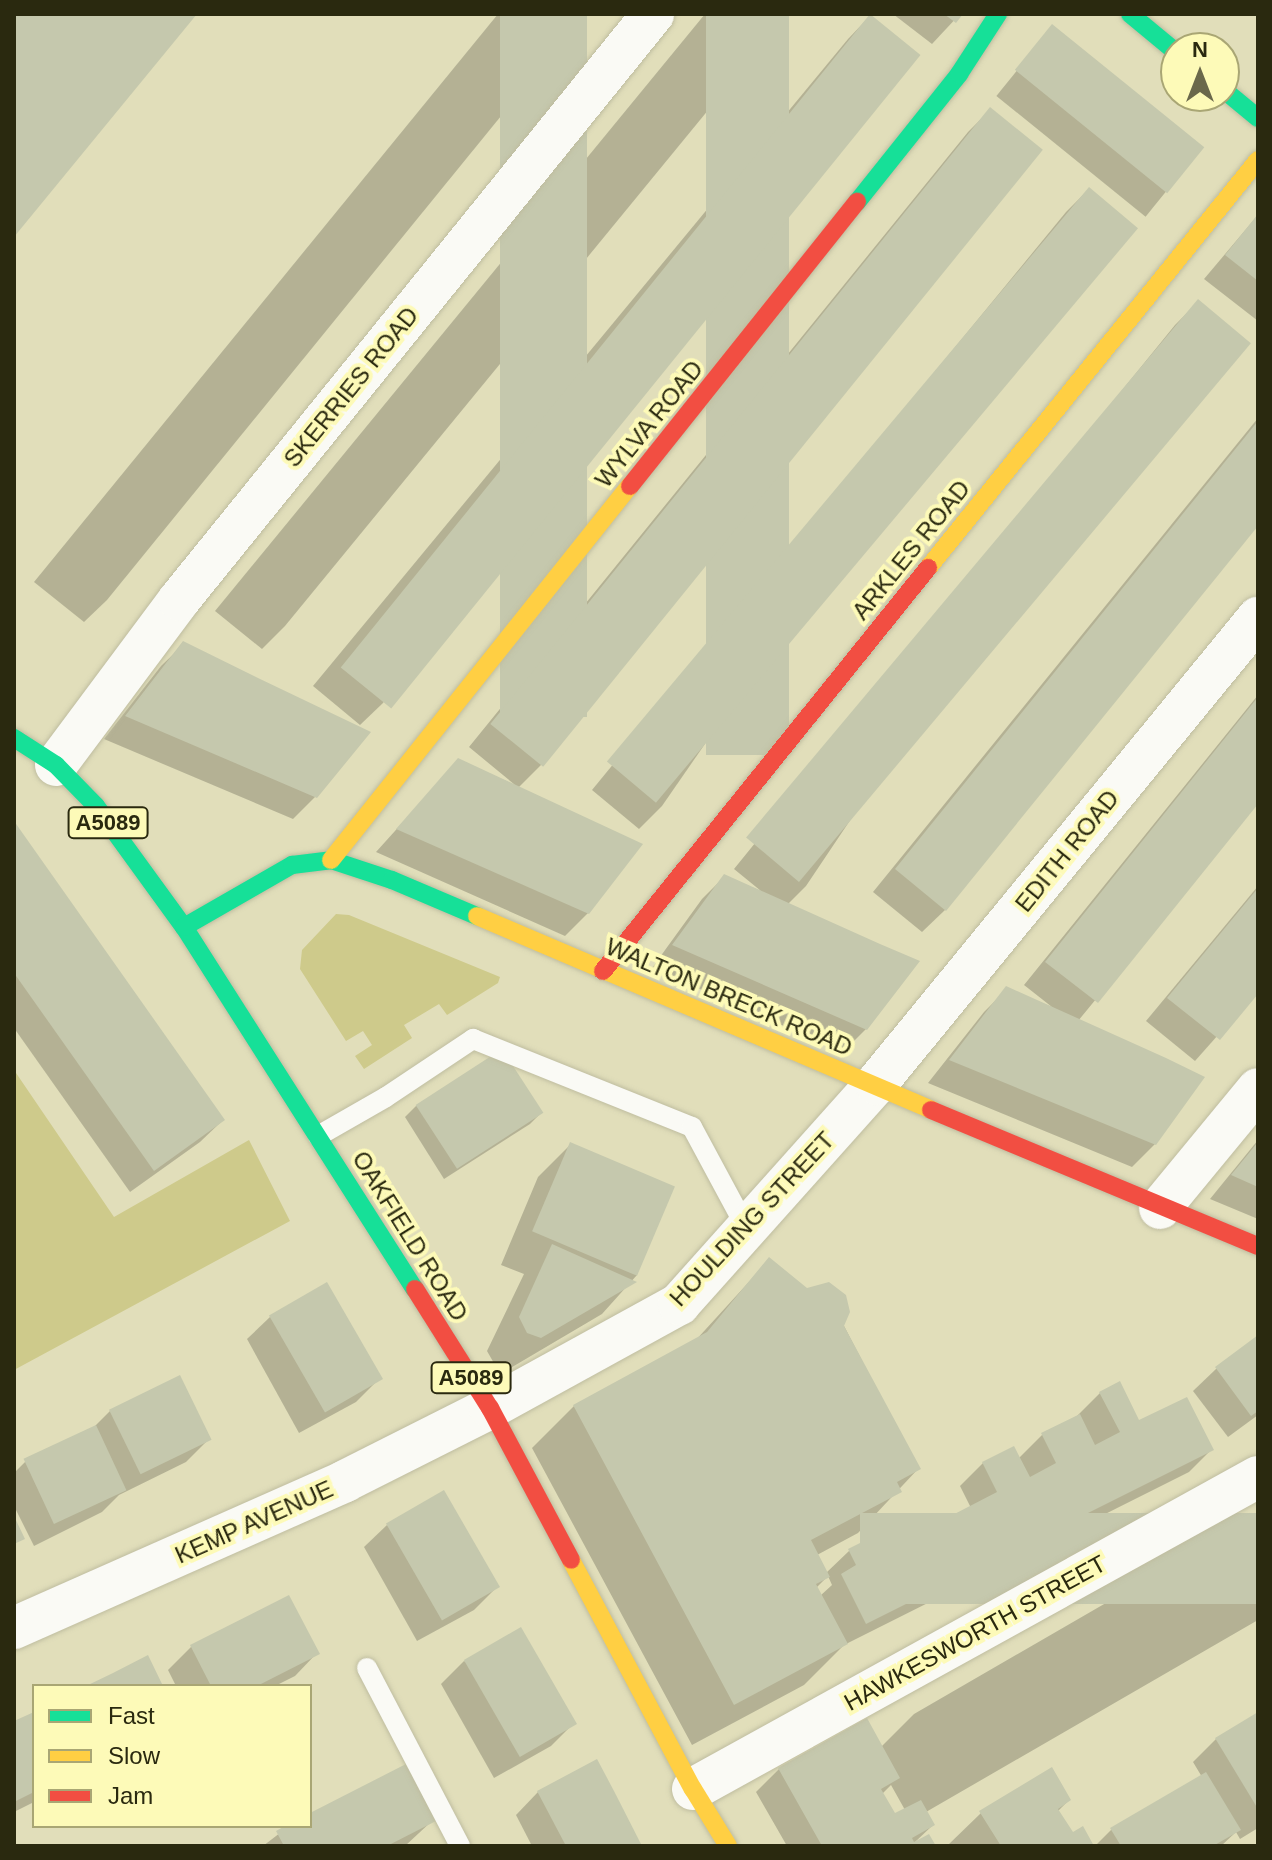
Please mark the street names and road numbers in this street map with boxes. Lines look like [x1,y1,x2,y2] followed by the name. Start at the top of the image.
[278,301,424,473] street label: SKERRIES ROAD
[589,354,709,494] street label: WYLVA ROAD
[846,475,976,625] street label: ARKLES ROAD
[1009,784,1125,918] street label: EDITH ROAD
[66,805,150,841] road number: A5089
[601,932,857,1062] street label: WALTON BRECK ROAD
[664,1126,840,1312] street label: HOULDING STREET
[346,1146,474,1326] street label: OAKFIELD ROAD
[429,1360,513,1396] road number: A5089
[170,1474,338,1570] street label: KEMP AVENUE
[839,1549,1111,1717] street label: HAWKESWORTH STREET

